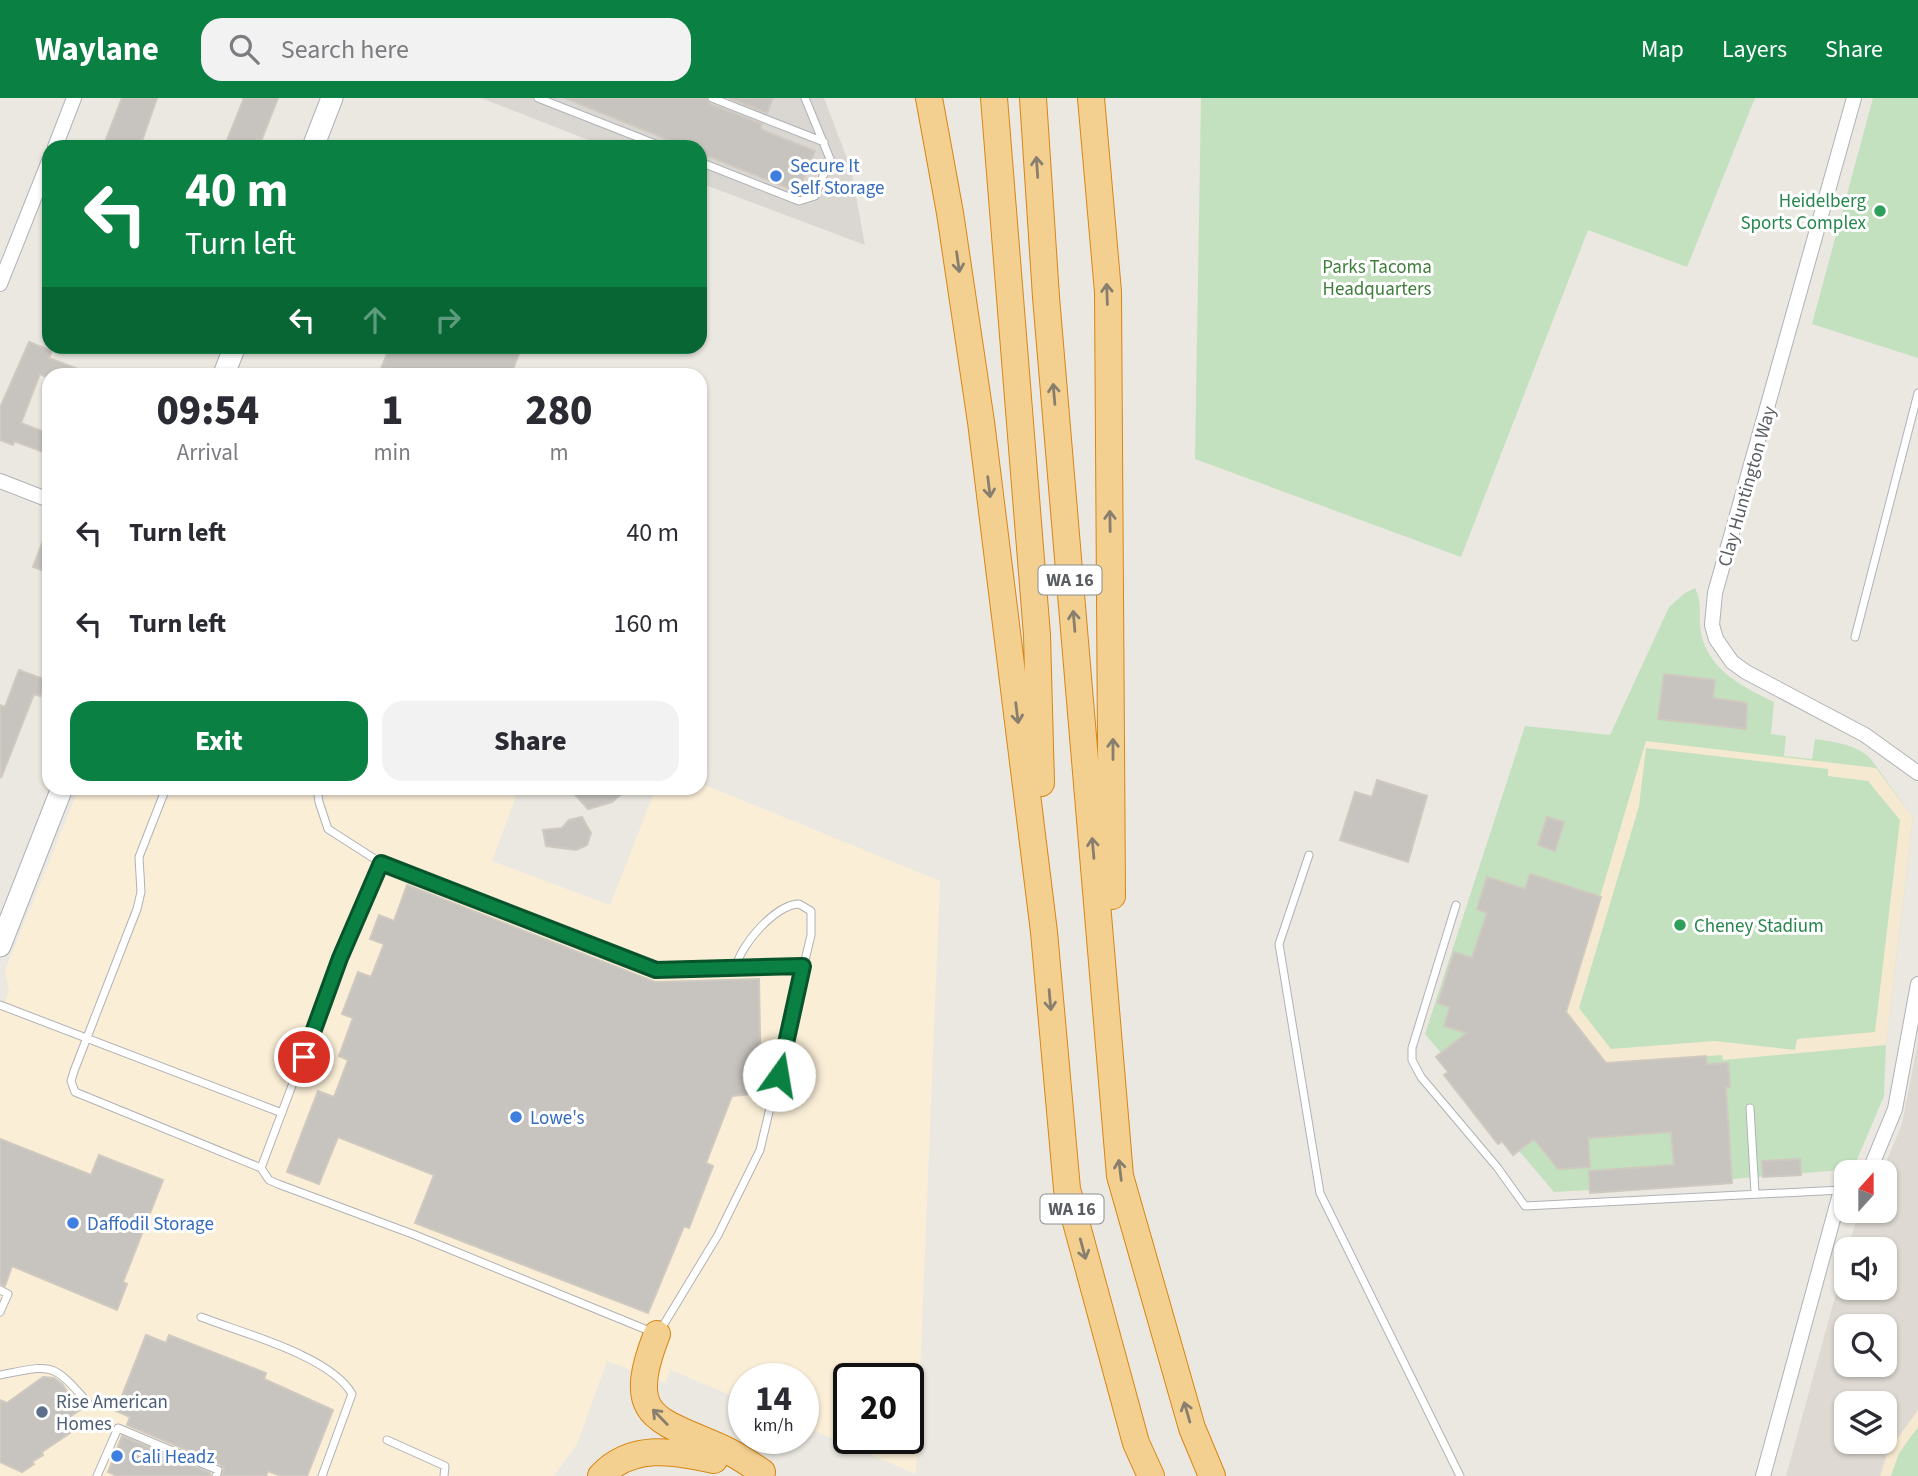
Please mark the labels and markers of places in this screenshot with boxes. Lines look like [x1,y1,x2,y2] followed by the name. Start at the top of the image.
[790,153,884,202] place label: Secure It Self Storage
[768,168,784,184] marker: Secure It Self Storage
[1740,188,1867,237] place label: Heidelberg Sports Complex
[1872,203,1888,219] marker: Heidelberg Sports Complex
[1694,913,1824,940] place label: Cheney Stadium
[1672,917,1688,933] marker: Cheney Stadium
[274,1027,334,1087] pin
[530,1105,585,1132] place label: Lowe's
[508,1109,524,1125] marker: Lowe's
[87,1211,214,1238] place label: Daffodil Storage
[65,1215,81,1231] marker: Daffodil Storage
[56,1389,168,1438] place label: Rise American Homes
[34,1404,50,1420] marker: Rise American Homes
[131,1444,215,1471] place label: Cali Headz
[109,1448,125,1464] marker: Cali Headz

